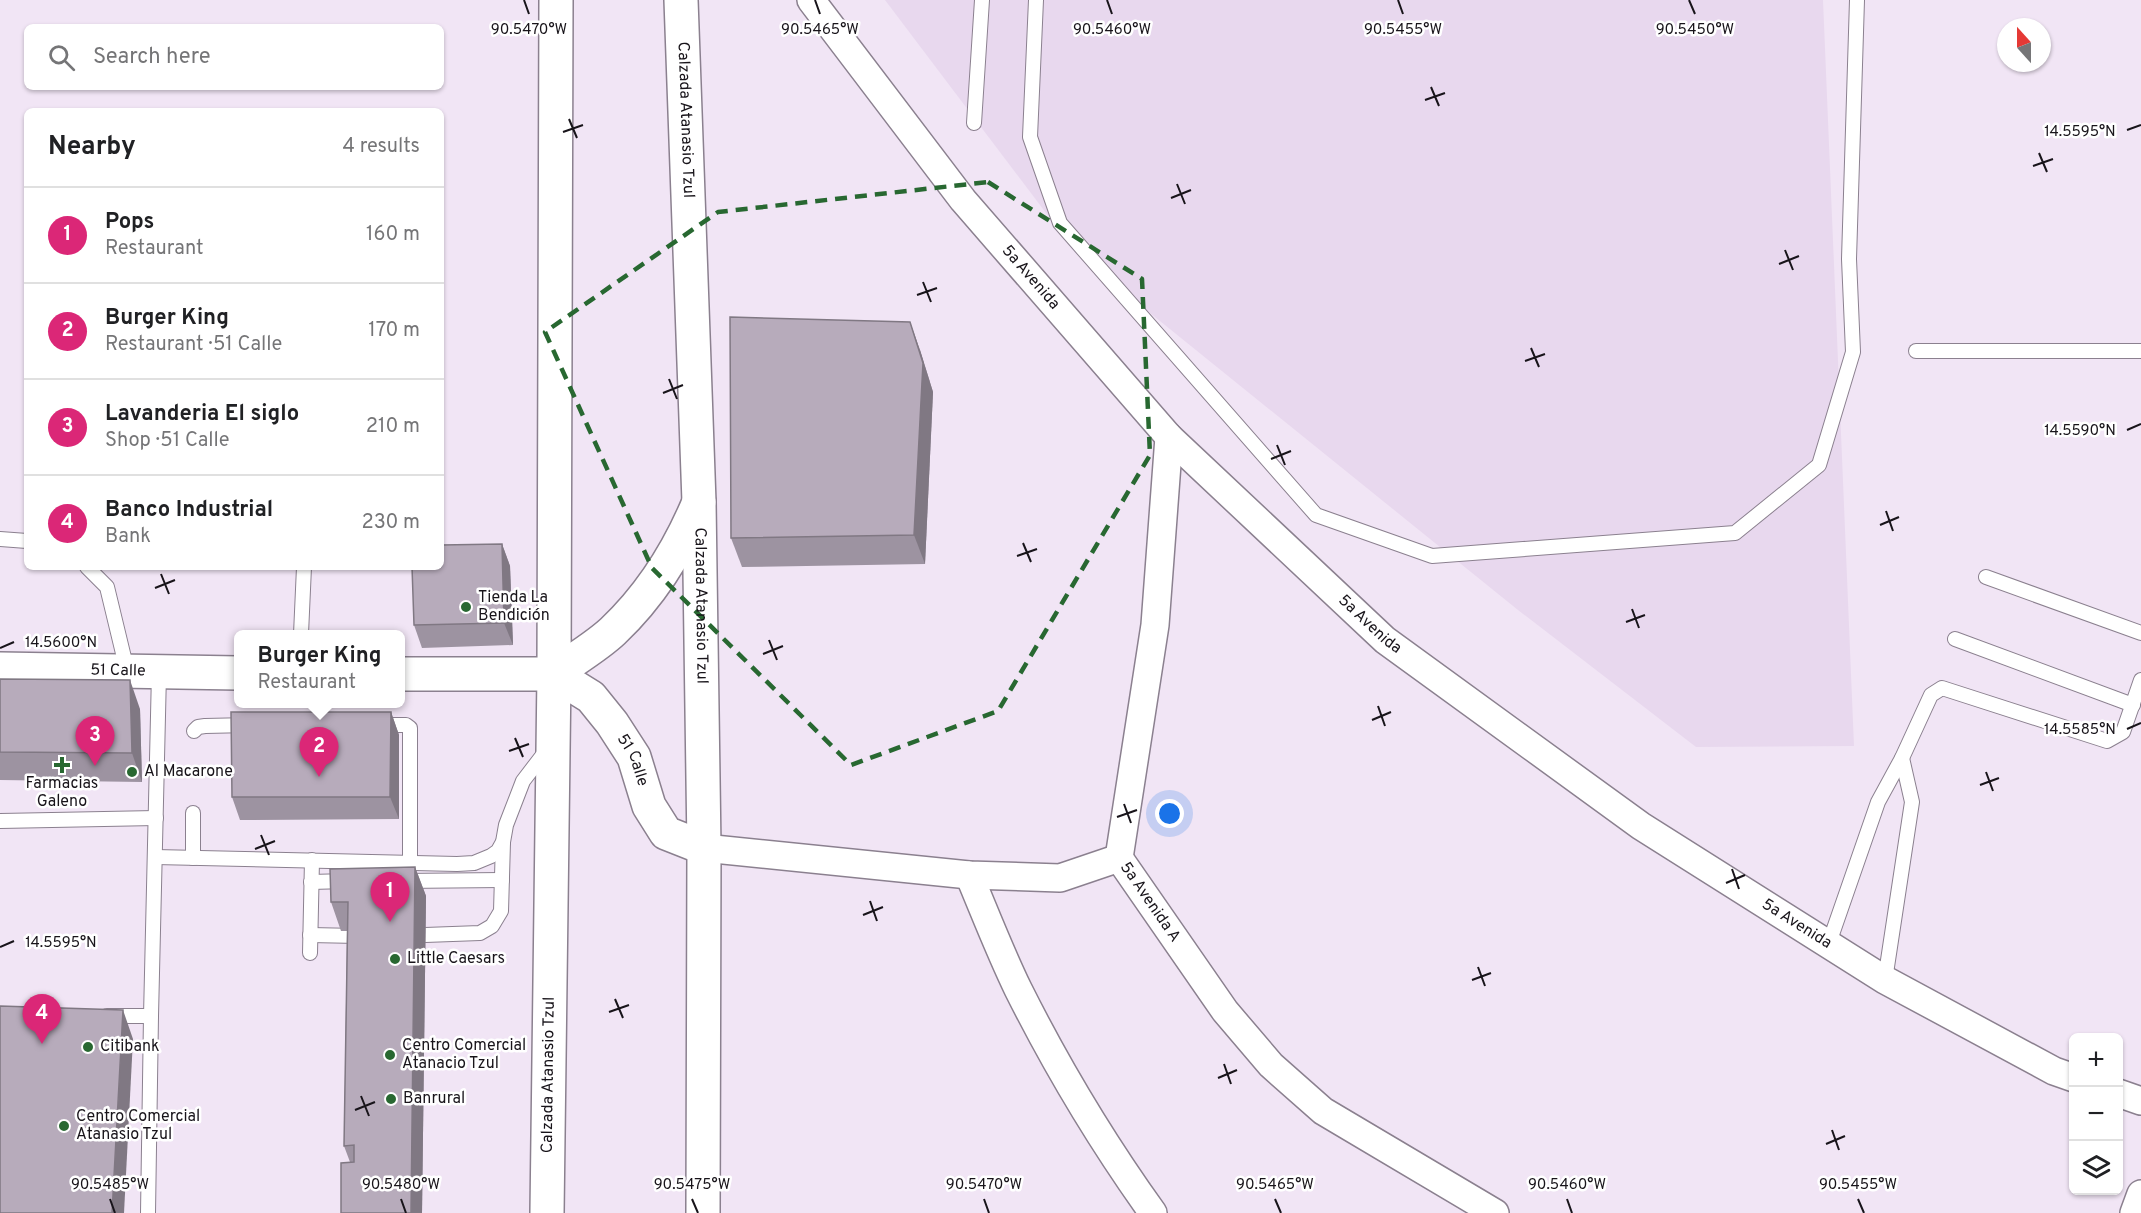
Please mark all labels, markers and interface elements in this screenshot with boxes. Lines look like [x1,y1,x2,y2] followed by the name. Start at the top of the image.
[1997,18,2051,72] north arrow
[491,21,567,40] text: 90.5470°W
[781,21,859,40] text: 90.5465°W
[1073,21,1151,40] text: 90.5460°W
[1364,21,1442,40] text: 90.5455°W
[1656,21,1734,40] text: 90.5450°W
[24,24,444,90] search box
[45,41,78,74] icon: search
[673,41,698,198] street label: Calzada Atanasio Tzul
[93,44,211,71] text: Search here
[2044,123,2116,142] text: 14.5595°N
[48,131,136,164] text: Nearby
[343,134,420,160] text: 4 results
[105,209,154,236] text: Pops
[64,222,72,248] text: 1
[366,222,420,248] text: 160 m
[105,236,204,262] text: Restaurant
[997,241,1064,314] street label: 5a Avenida
[105,305,229,332] text: Burger King
[61,318,74,344] text: 2
[368,318,420,344] text: 170 m
[105,332,282,358] text: Restaurant · 51 Calle
[105,401,299,428] text: Lavanderia El siglo
[62,414,74,440] text: 3
[366,414,420,440] text: 210 m
[2044,422,2116,441] text: 14.5590°N
[105,428,230,454] text: Shop · 51 Calle
[105,497,273,524] text: Banco Industrial
[61,510,74,536] text: 4
[361,510,420,536] text: 230 m
[105,524,151,550] text: Bank
[689,527,712,684] street label: Calzada Atanasio Tzul
[478,588,550,626] place label: Tienda La Bendición
[1334,591,1405,659] street label: 5a Avenida
[459,600,473,614] marker: Tienda La Bendición
[234,630,405,708] popup
[25,634,97,653] text: 14.5600°N
[258,643,381,670] text: Burger King
[90,661,146,681] street label: 51 Calle
[258,670,356,696] text: Restaurant
[76,716,115,766] pin: 3
[2044,721,2116,740] text: 14.5585°N
[300,728,338,777] pin: 2
[612,730,652,789] street label: 51 Calle
[55,758,69,772] marker: Farmacias Galeno
[144,762,233,782] place label: Al Macarone
[125,765,139,779] marker: Al Macarone
[26,774,98,812] place label: Farmacias Galeno
[1155,799,1184,828] your location
[1115,858,1185,946] street label: 5a Avenida A
[370,872,410,922] pin: 1
[1758,895,1835,954] street label: 5a Avenida
[25,934,97,953] text: 14.5595°N
[407,949,505,969] place label: Little Caesars
[388,952,402,966] marker: Little Caesars
[22,994,62,1044] pin: 4
[538,997,560,1153] street label: Calzada Atanasio Tzul
[2069,1033,2123,1195] map controls
[2069,1033,2123,1087] button: +
[402,1036,526,1074] place label: Centro Comercial Atanacio Tzul
[100,1037,160,1057] place label: Citibank
[81,1040,95,1054] marker: Citibank
[383,1048,397,1062] marker: Centro Comercial Atanacio Tzul
[2069,1087,2123,1141] button: −
[403,1089,465,1109] place label: Banrural
[384,1092,398,1106] marker: Banrural
[76,1107,200,1145] place label: Centro Comercial Atanasio Tzul
[57,1119,71,1133] marker: Centro Comercial Atanasio Tzul
[2069,1141,2123,1195] button: layers
[71,1176,149,1195] text: 90.5485°W
[362,1176,440,1195] text: 90.5480°W
[654,1176,730,1195] text: 90.5475°W
[946,1176,1022,1195] text: 90.5470°W
[1236,1176,1314,1195] text: 90.5465°W
[1528,1176,1606,1195] text: 90.5460°W
[1819,1176,1897,1195] text: 90.5455°W

